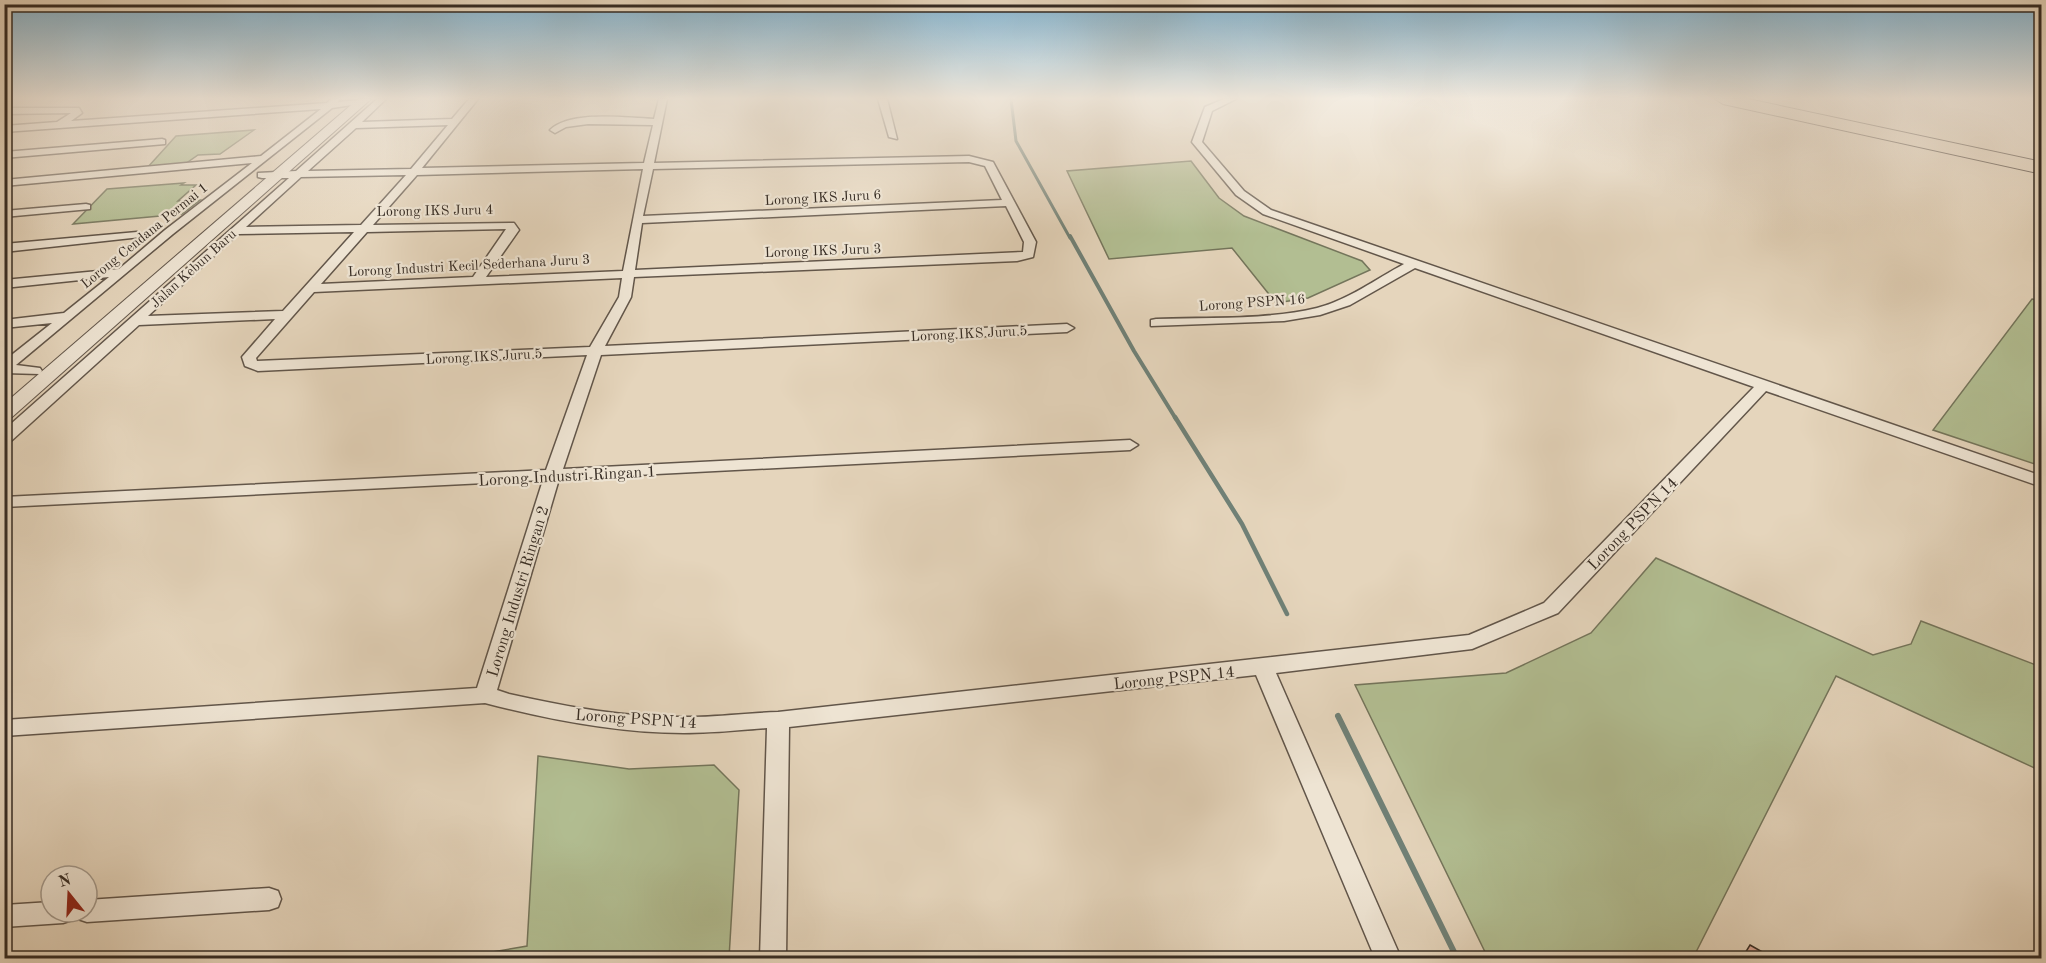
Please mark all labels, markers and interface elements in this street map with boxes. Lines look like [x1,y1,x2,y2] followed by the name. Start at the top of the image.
[78,180,211,291] street label: Lorong Cendana Permai 1
[764,188,882,208] street label: Lorong IKS Juru 6
[376,203,494,219] street label: Lorong IKS Juru 4
[148,227,239,311] street label: Jalan Kebun Baru
[764,242,882,260] street label: Lorong IKS Juru 3
[347,253,591,279] street label: Lorong Industri Kecil Sederhana Juru 3
[1198,292,1306,314] street label: Lorong PSPN 16
[910,324,1028,344] street label: Lorong IKS Juru 5
[425,347,543,367] street label: Lorong IKS Juru 5
[478,464,656,490] street label: Lorong Industri Ringan 1
[1585,475,1682,574] street label: Lorong PSPN 14
[485,504,553,679] street label: Lorong Industri Ringan 2
[1113,665,1236,693] street label: Lorong PSPN 14
[574,708,697,732] street label: Lorong PSPN 14
[39,864,99,924] north arrow
[57,872,74,891] text: N

